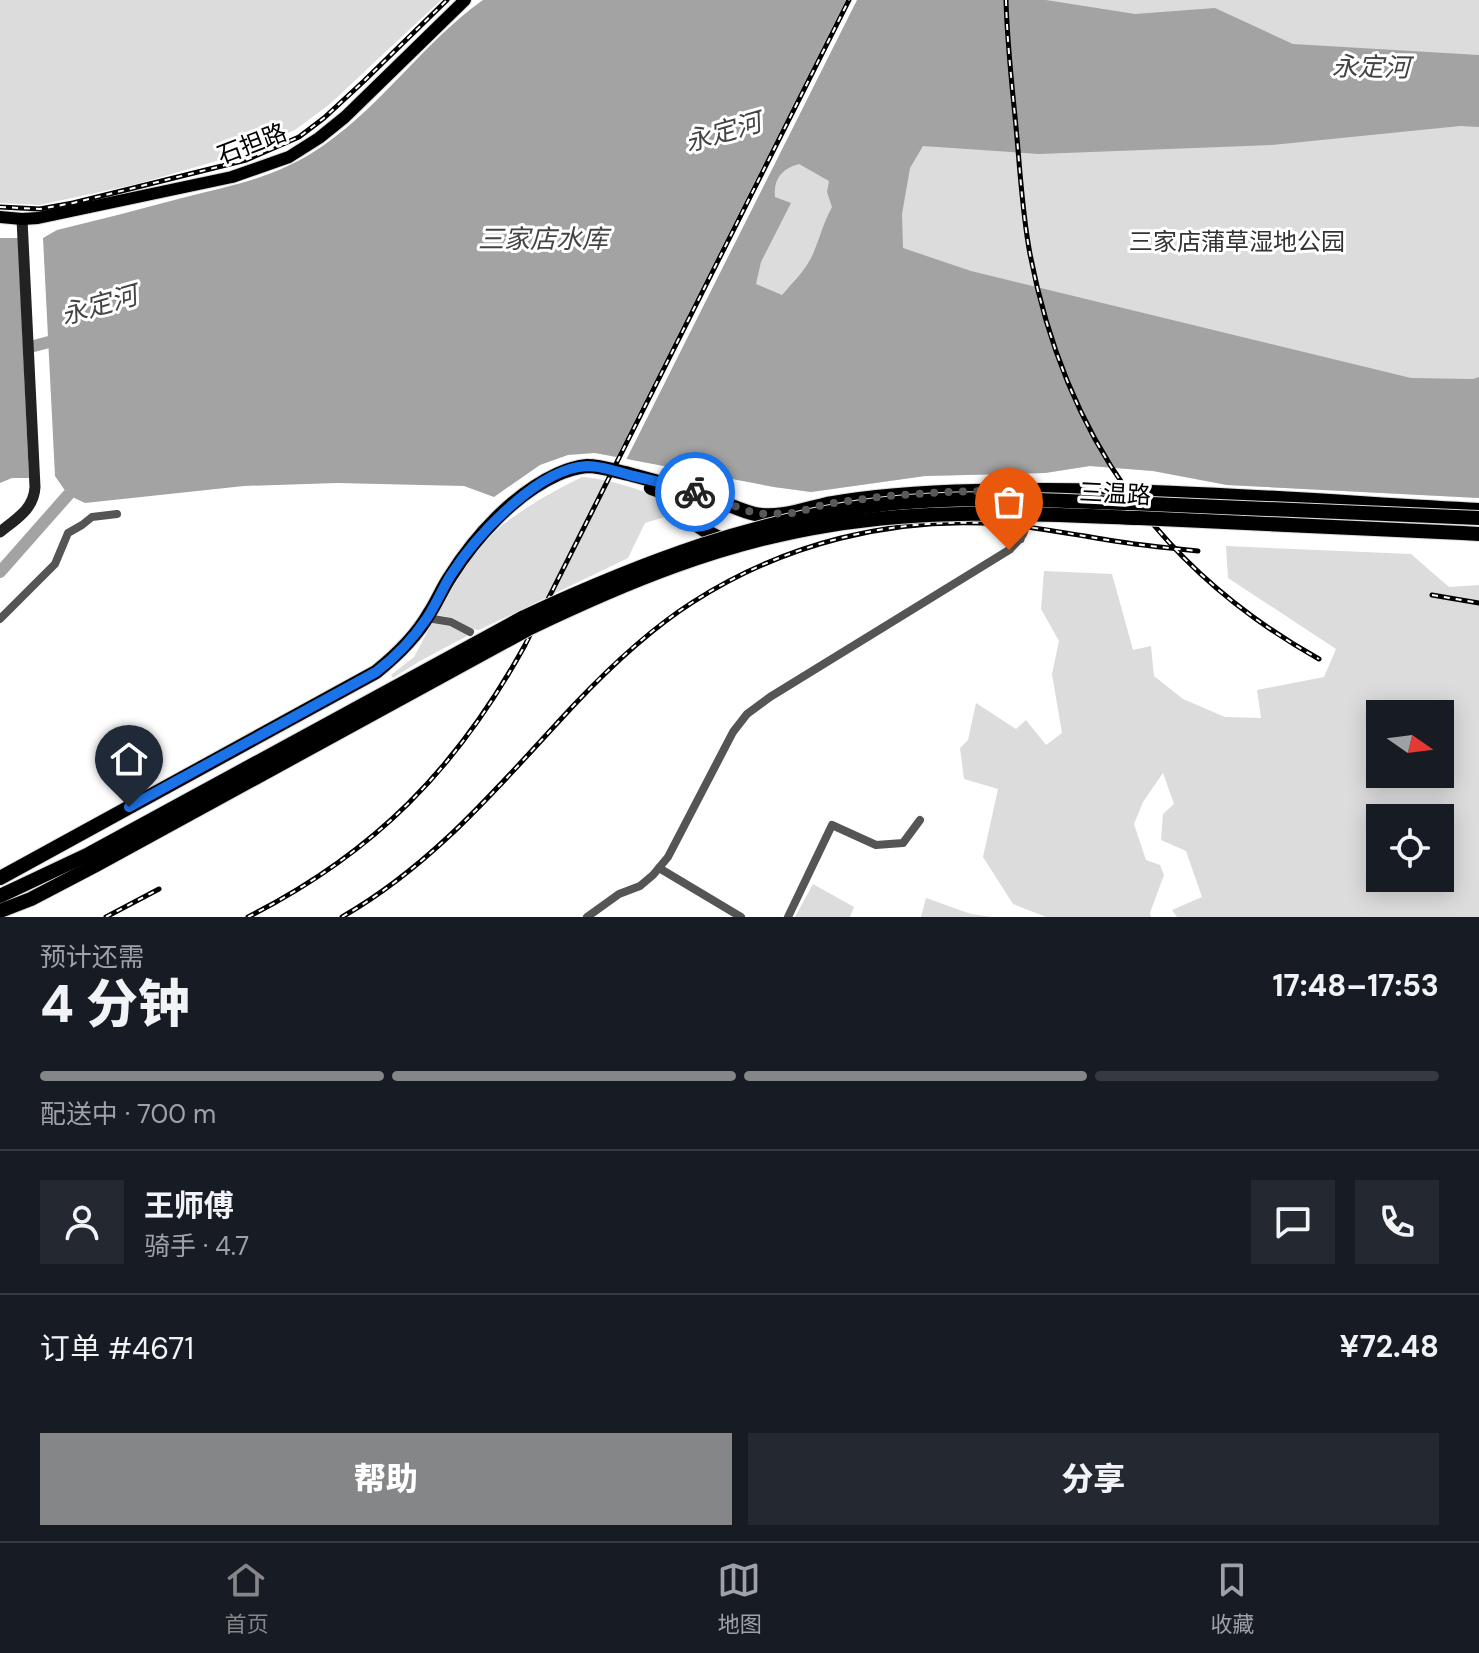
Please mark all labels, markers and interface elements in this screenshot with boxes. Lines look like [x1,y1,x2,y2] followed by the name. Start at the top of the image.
[1332,49,1415,85] water label: 永定河
[681,104,770,159] water label: 永定河
[213,116,291,171] street label: 石担路
[478,222,612,256] water label: 三家店水库
[1129,226,1345,257] park label: 三家店蒲草湿地公园
[57,277,146,332] water label: 永定河
[655,452,735,532] courier
[975,468,1043,550] pin
[673,470,717,514] icon: bike
[1078,476,1152,511] street label: 三温路
[987,480,1031,524] icon: bag
[1366,700,1454,788] north arrow
[1366,700,1454,892] map controls
[95,725,163,807] pin
[107,737,151,781] icon: home
[1366,804,1454,892] button: locate
[40,940,144,974] text: 预计还需
[1273,966,1439,1005] text: 17:48–17:53
[40,970,190,1038] text: 4 分钟
[40,1097,216,1131] text: 配送中 · 700 m
[40,1180,124,1264] button: person
[1251,1180,1335,1264] button: chat
[1355,1180,1439,1264] button: phone
[144,1186,234,1225] text: 王师傅
[144,1229,249,1263] text: 骑手 · 4.7
[1340,1327,1439,1366] text: ¥72.48
[40,1329,194,1368] text: 订单 #4671
[40,1433,732,1525] button: 帮助
[748,1433,1439,1525] button: 分享
[224,1558,269,1639] tab: 首页
[717,1558,762,1639] tab: 地图
[1210,1558,1255,1639] tab: 收藏

